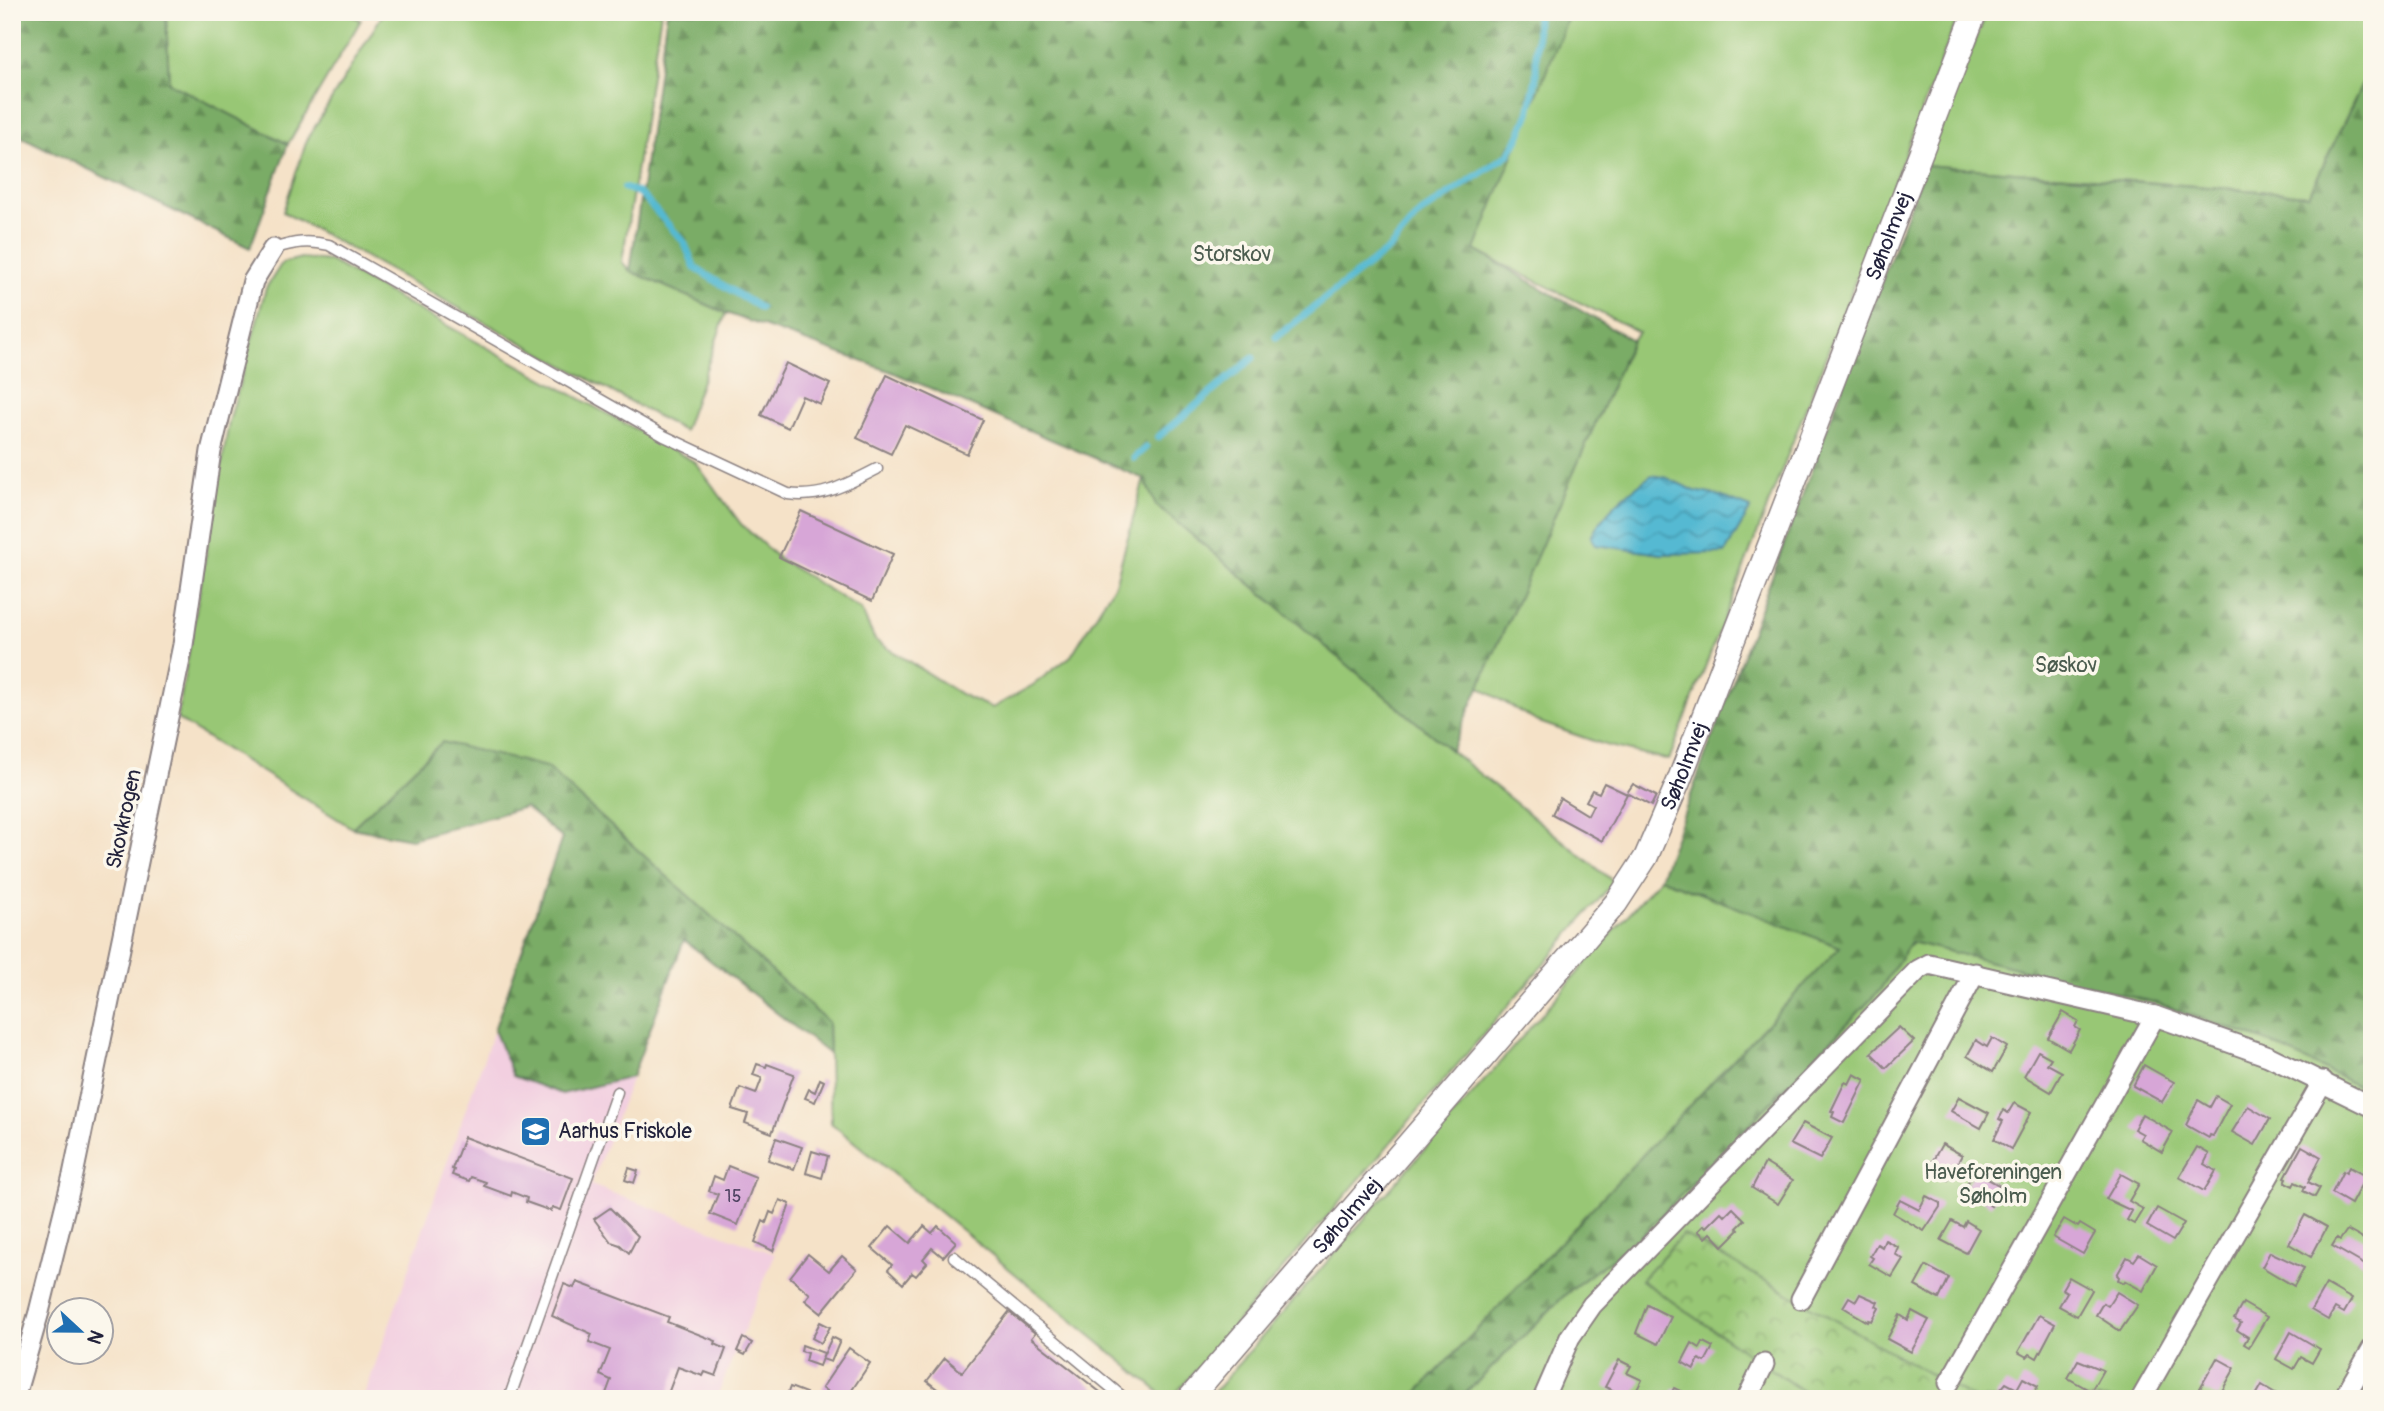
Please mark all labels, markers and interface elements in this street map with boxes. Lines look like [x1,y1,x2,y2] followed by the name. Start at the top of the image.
[1859,188,1918,284] street label: Søholmvej
[1193,241,1271,268] park label: Storskov
[2035,652,2097,679] park label: Søskov
[1654,718,1714,815] street label: Søholmvej
[100,767,148,871] street label: Skovkrogen
[518,1114,552,1148] school or university icon: Aarhus Friskole
[558,1118,693,1145] place label: Aarhus Friskole
[1924,1159,2062,1210] park label: Haveforeningen Søholm
[1306,1172,1387,1260] street label: Søholmvej
[725,1185,741,1208] house number: 15
[46,1296,116,1366] north arrow
[81,1327,108,1348] text: N

